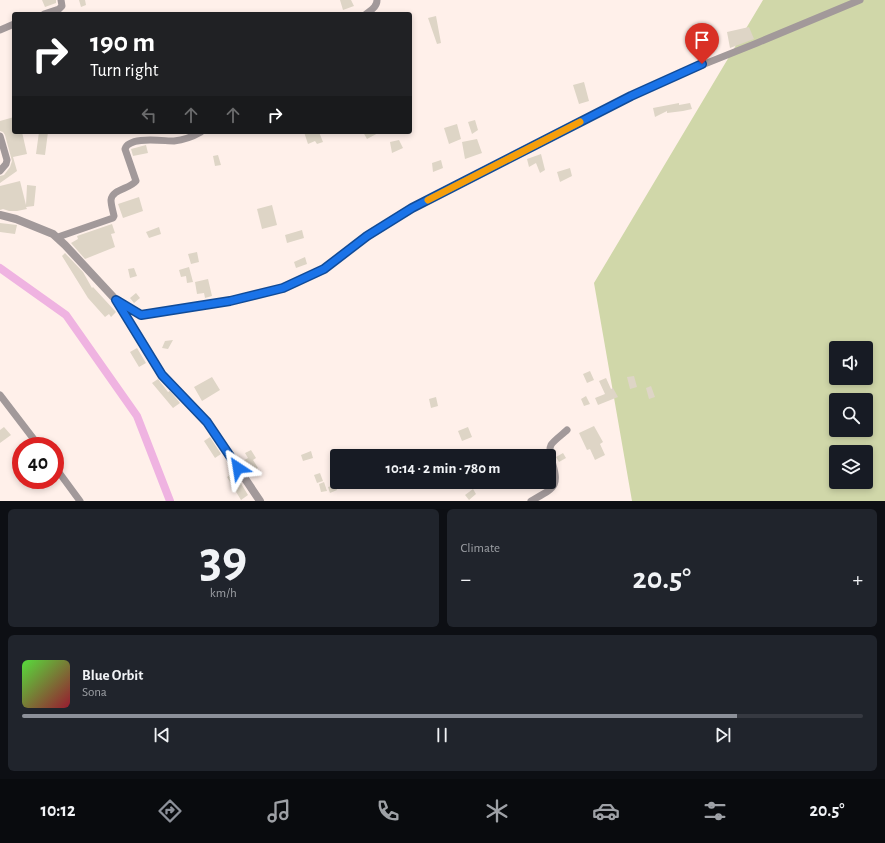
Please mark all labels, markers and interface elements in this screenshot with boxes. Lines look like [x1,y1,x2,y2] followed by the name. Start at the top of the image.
[685,23,719,64] pin
[24,28,76,80] icon: right
[90,29,155,57] text: 190 m
[691,29,713,51] icon: arrive
[90,62,159,80] text: Turn right
[138,104,160,126] icon: left
[180,104,202,126] icon: ahead
[222,104,244,126] icon: ahead
[264,104,286,126] icon: right
[829,341,873,489] map controls
[829,341,873,385] button: sound
[829,393,873,437] button: search
[12,437,64,489] speed limit sign: 40
[829,445,873,489] button: layers
[217,447,259,489] position arrow
[386,461,500,476] text: 10:14 · 2 min · 780 m
[199,534,247,586] text: 39
[461,542,500,555] text: Climate
[633,564,691,594] text: 20.5°
[461,568,471,590] text: −
[852,568,863,590] text: +
[210,587,237,600] text: km/h
[82,668,143,683] text: Blue Orbit
[82,686,107,699] text: Sona
[151,724,173,746] icon: previous
[431,724,453,746] icon: pause
[712,724,734,746] icon: next
[156,797,184,825] icon: directions
[265,797,293,825] icon: music
[374,797,402,825] icon: phone
[483,797,511,825] icon: climate
[592,797,620,825] icon: car
[701,797,729,825] icon: filters
[40,802,75,820] text: 10:12
[810,802,845,820] text: 20.5°

